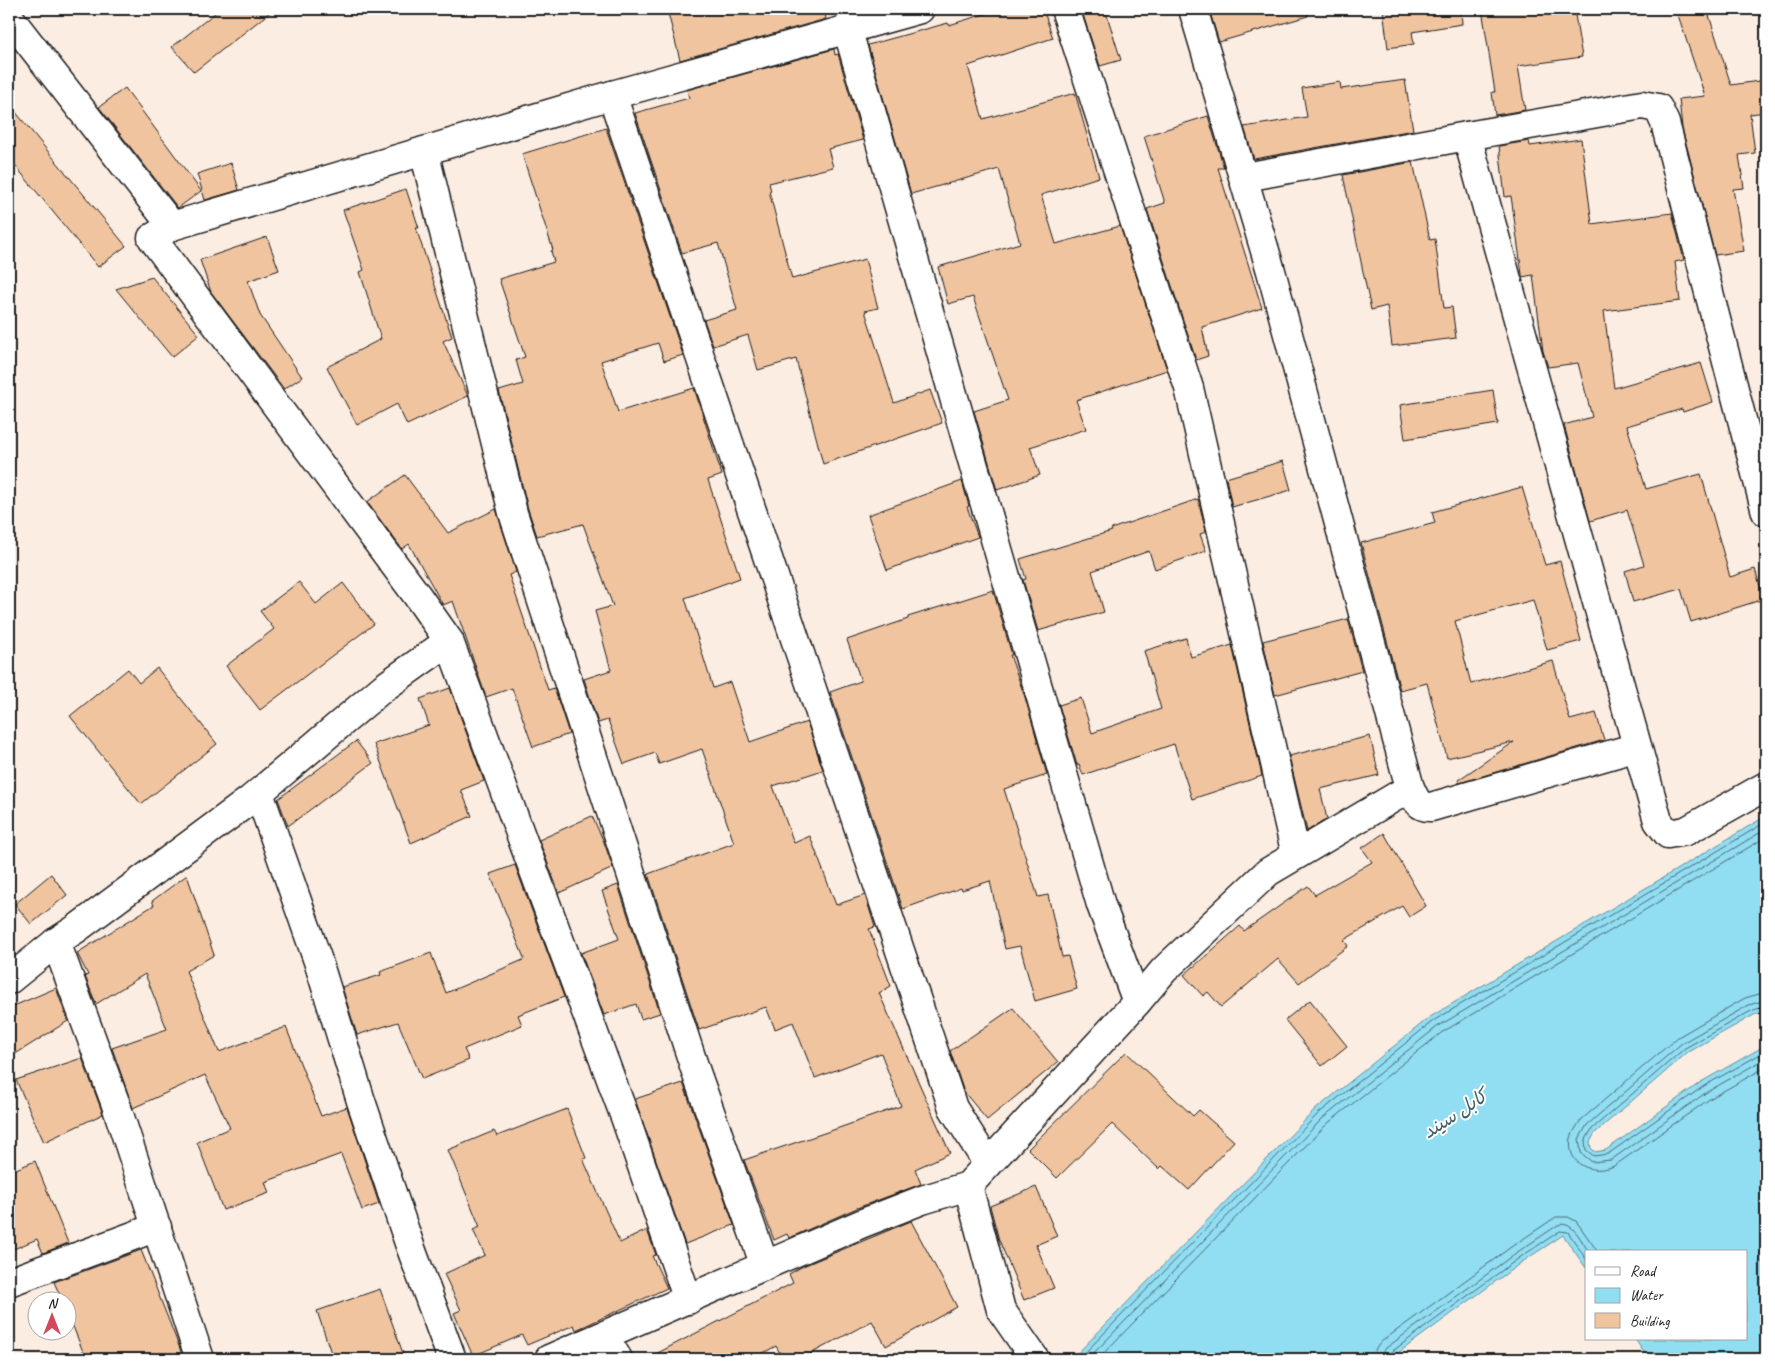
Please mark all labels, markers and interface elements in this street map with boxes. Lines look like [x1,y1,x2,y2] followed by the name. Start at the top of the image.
[1418,1082,1495,1144] water label: کابل سيند
[1585,1250,1748,1340] legend
[1630,1262,1657,1281] text: Road
[1630,1286,1664,1305] text: Water
[28,1290,78,1340] north arrow
[48,1295,59,1312] text: N
[1630,1312,1670,1331] text: Building

